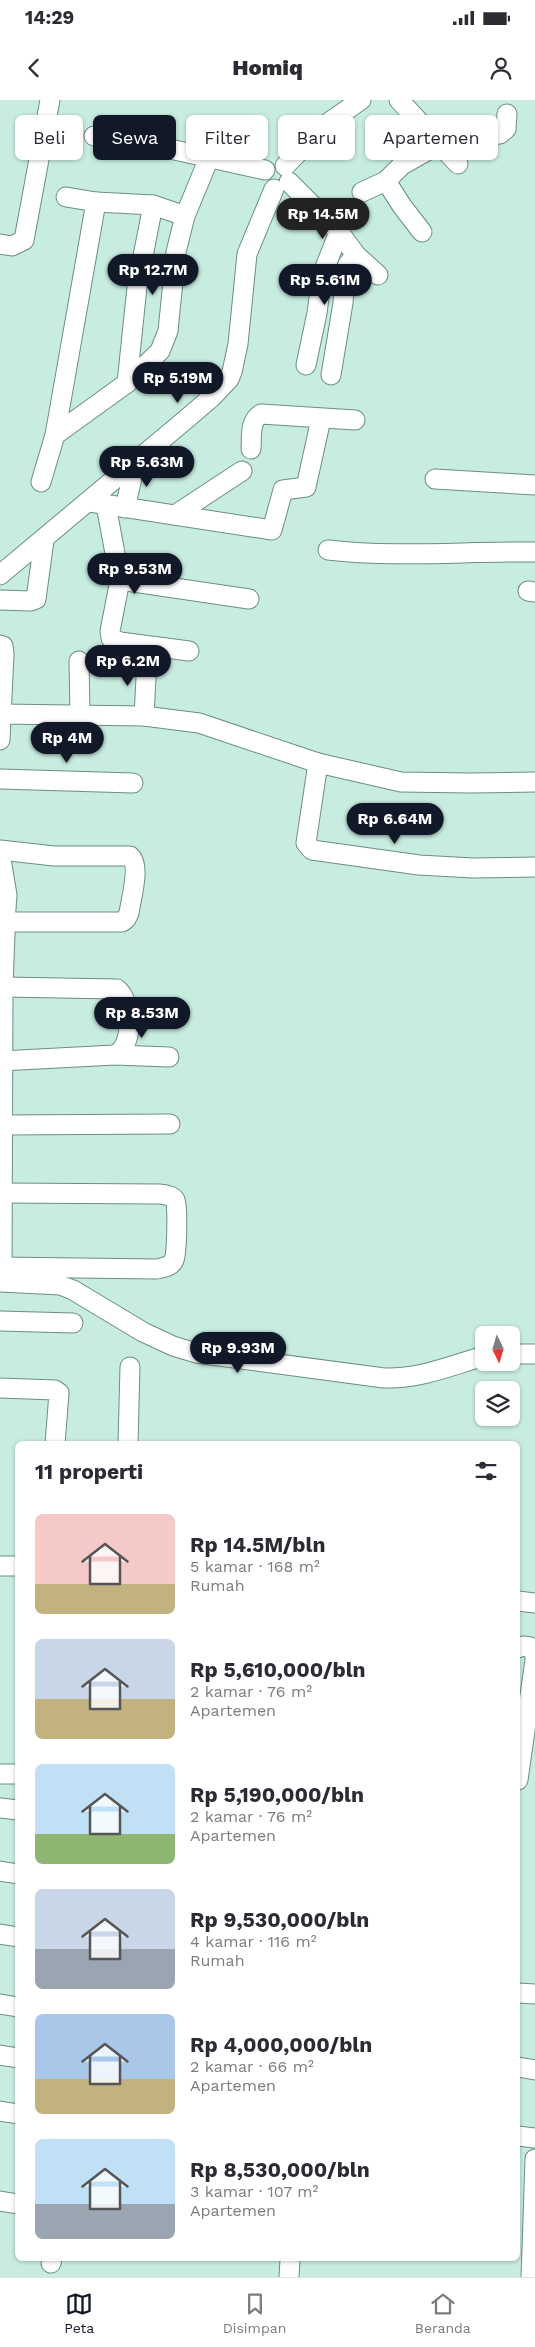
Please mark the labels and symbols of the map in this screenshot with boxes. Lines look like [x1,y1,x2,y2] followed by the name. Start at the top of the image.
[271,198,375,240] pin: Rp 14.5M
[101,254,205,296] pin: Rp 12.7M
[273,264,377,306] pin: Rp 5.61M
[126,362,230,404] pin: Rp 5.19M
[95,446,199,488] pin: Rp 5.63M
[83,552,187,595] pin: Rp 9.53M
[82,644,174,687] pin: Rp 6.2M
[32,722,102,764] pin: Rp 4M
[343,802,447,845] pin: Rp 6.64M
[90,996,194,1039] pin: Rp 8.53M
[475,1326,520,1371] north arrow
[186,1332,290,1374] pin: Rp 9.93M

